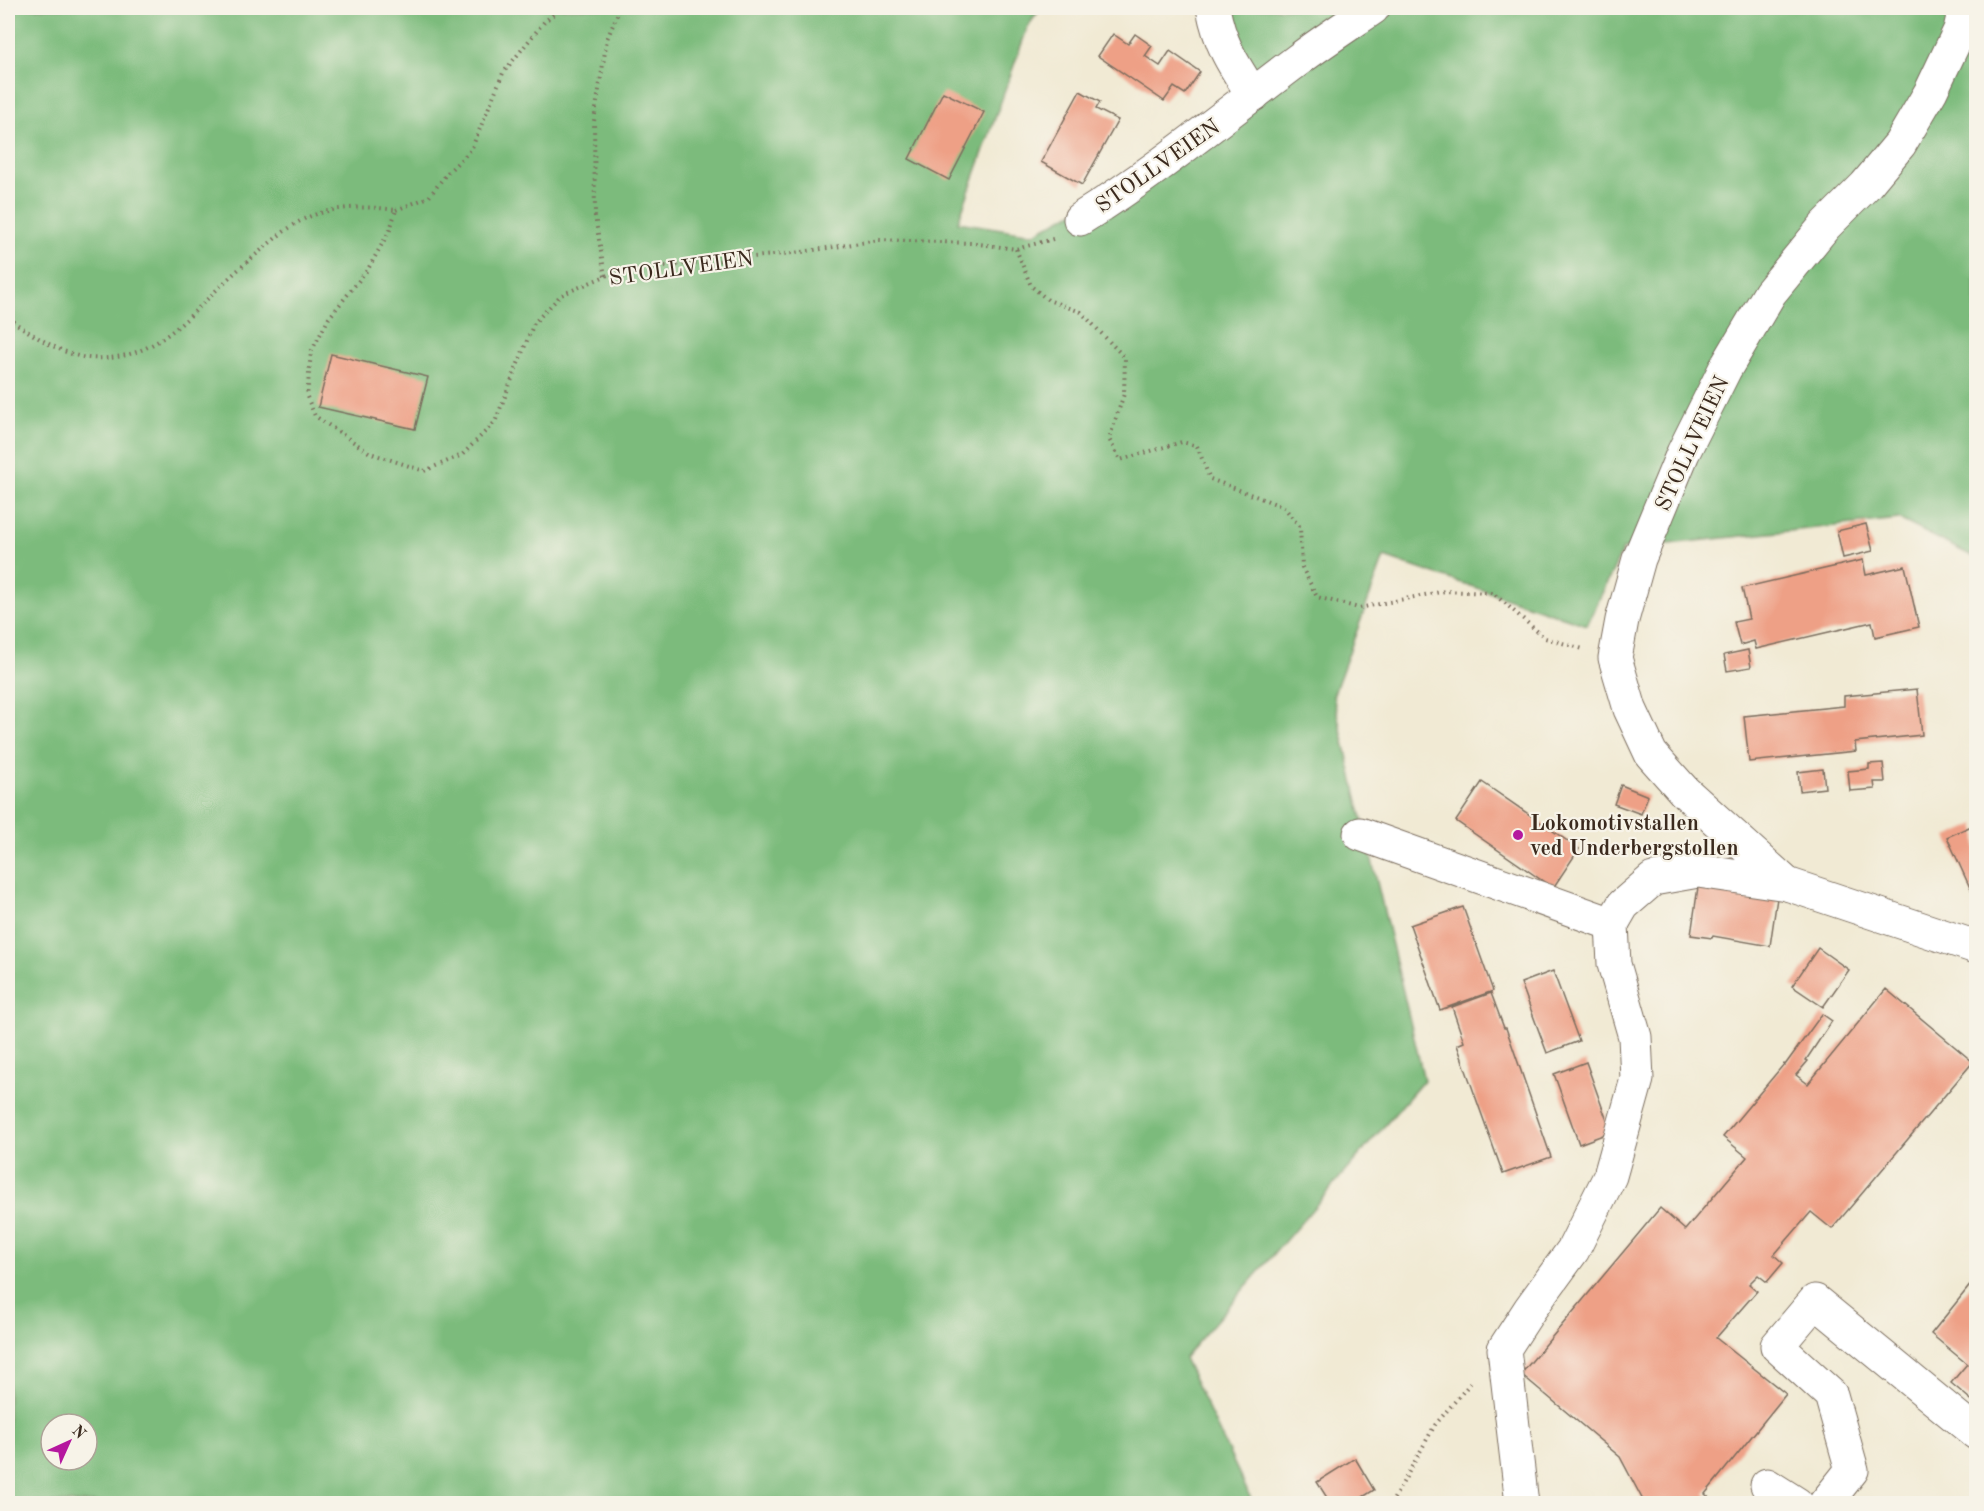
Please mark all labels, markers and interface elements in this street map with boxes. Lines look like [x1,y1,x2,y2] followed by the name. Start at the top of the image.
[1092,116,1224,218] street label: STOLLVEIEN
[607,248,755,290] street label: STOLLVEIEN
[1652,373,1734,515] street label: STOLLVEIEN
[1530,813,1739,860] place label: Lokomotivstallen ved Underbergstollen
[1511,828,1525,842] marker: Lokomotivstallen ved Underbergstollen
[39,1412,99,1472] north arrow
[68,1423,89,1443] text: N

